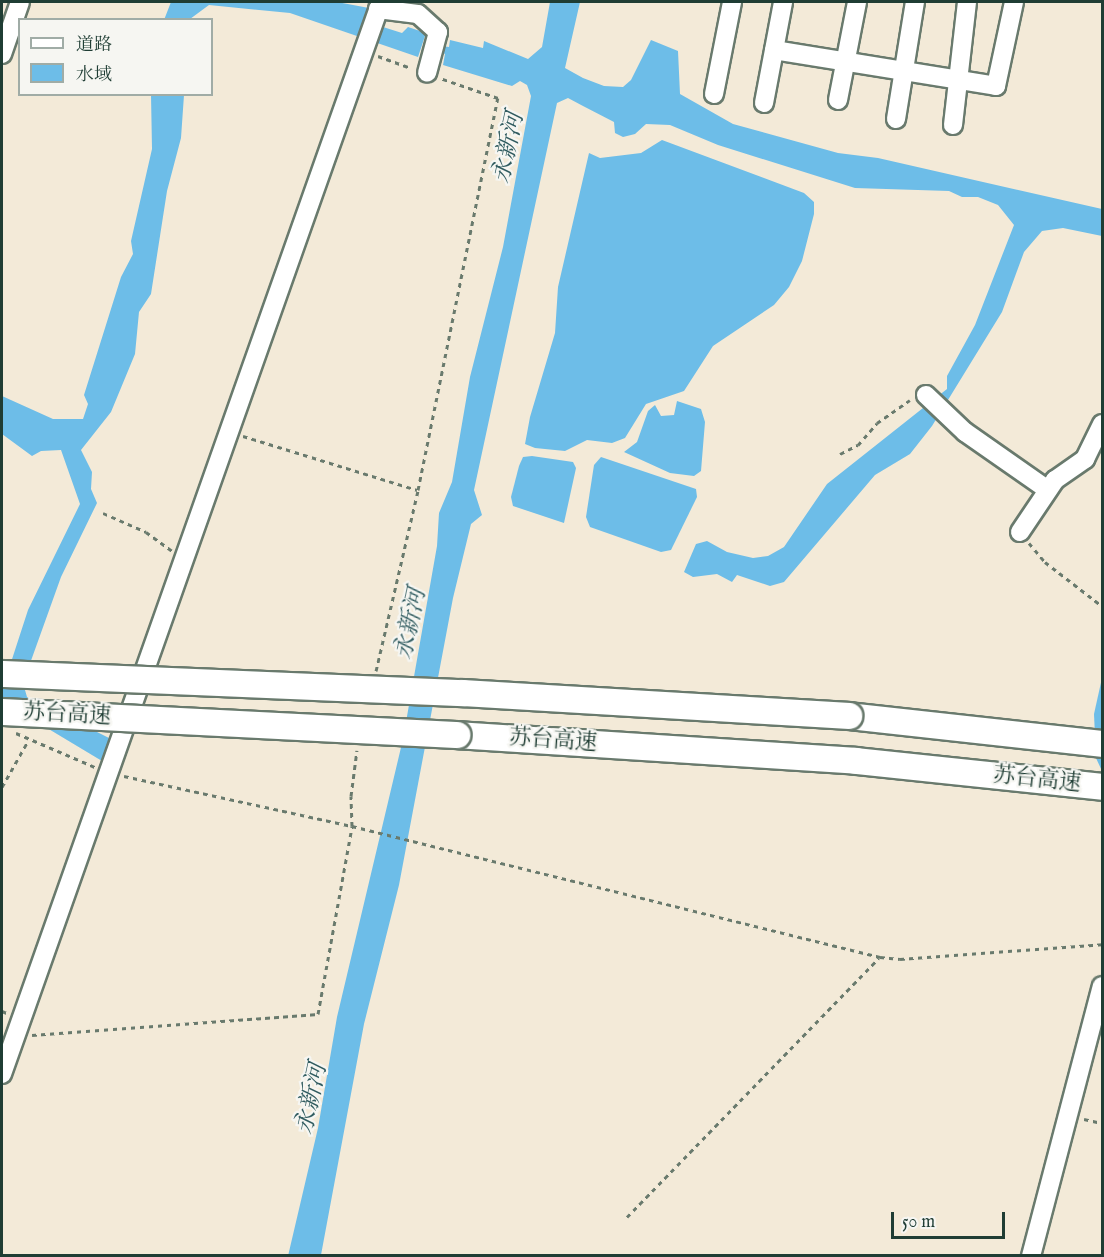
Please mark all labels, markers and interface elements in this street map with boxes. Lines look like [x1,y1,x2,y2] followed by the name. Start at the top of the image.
[18,18,213,96] legend
[76,34,112,57] text: 道路
[76,64,112,87] text: 水域
[487,110,531,186] water label: 永新河
[389,586,433,662] water label: 永新河
[22,700,112,730] street label: 苏台高速
[508,725,598,757] street label: 苏台高速
[992,762,1082,798] street label: 苏台高速
[290,1061,334,1137] water label: 永新河
[894,1200,1008,1238] scale bar
[902,1211,935,1234] text: 50 m

